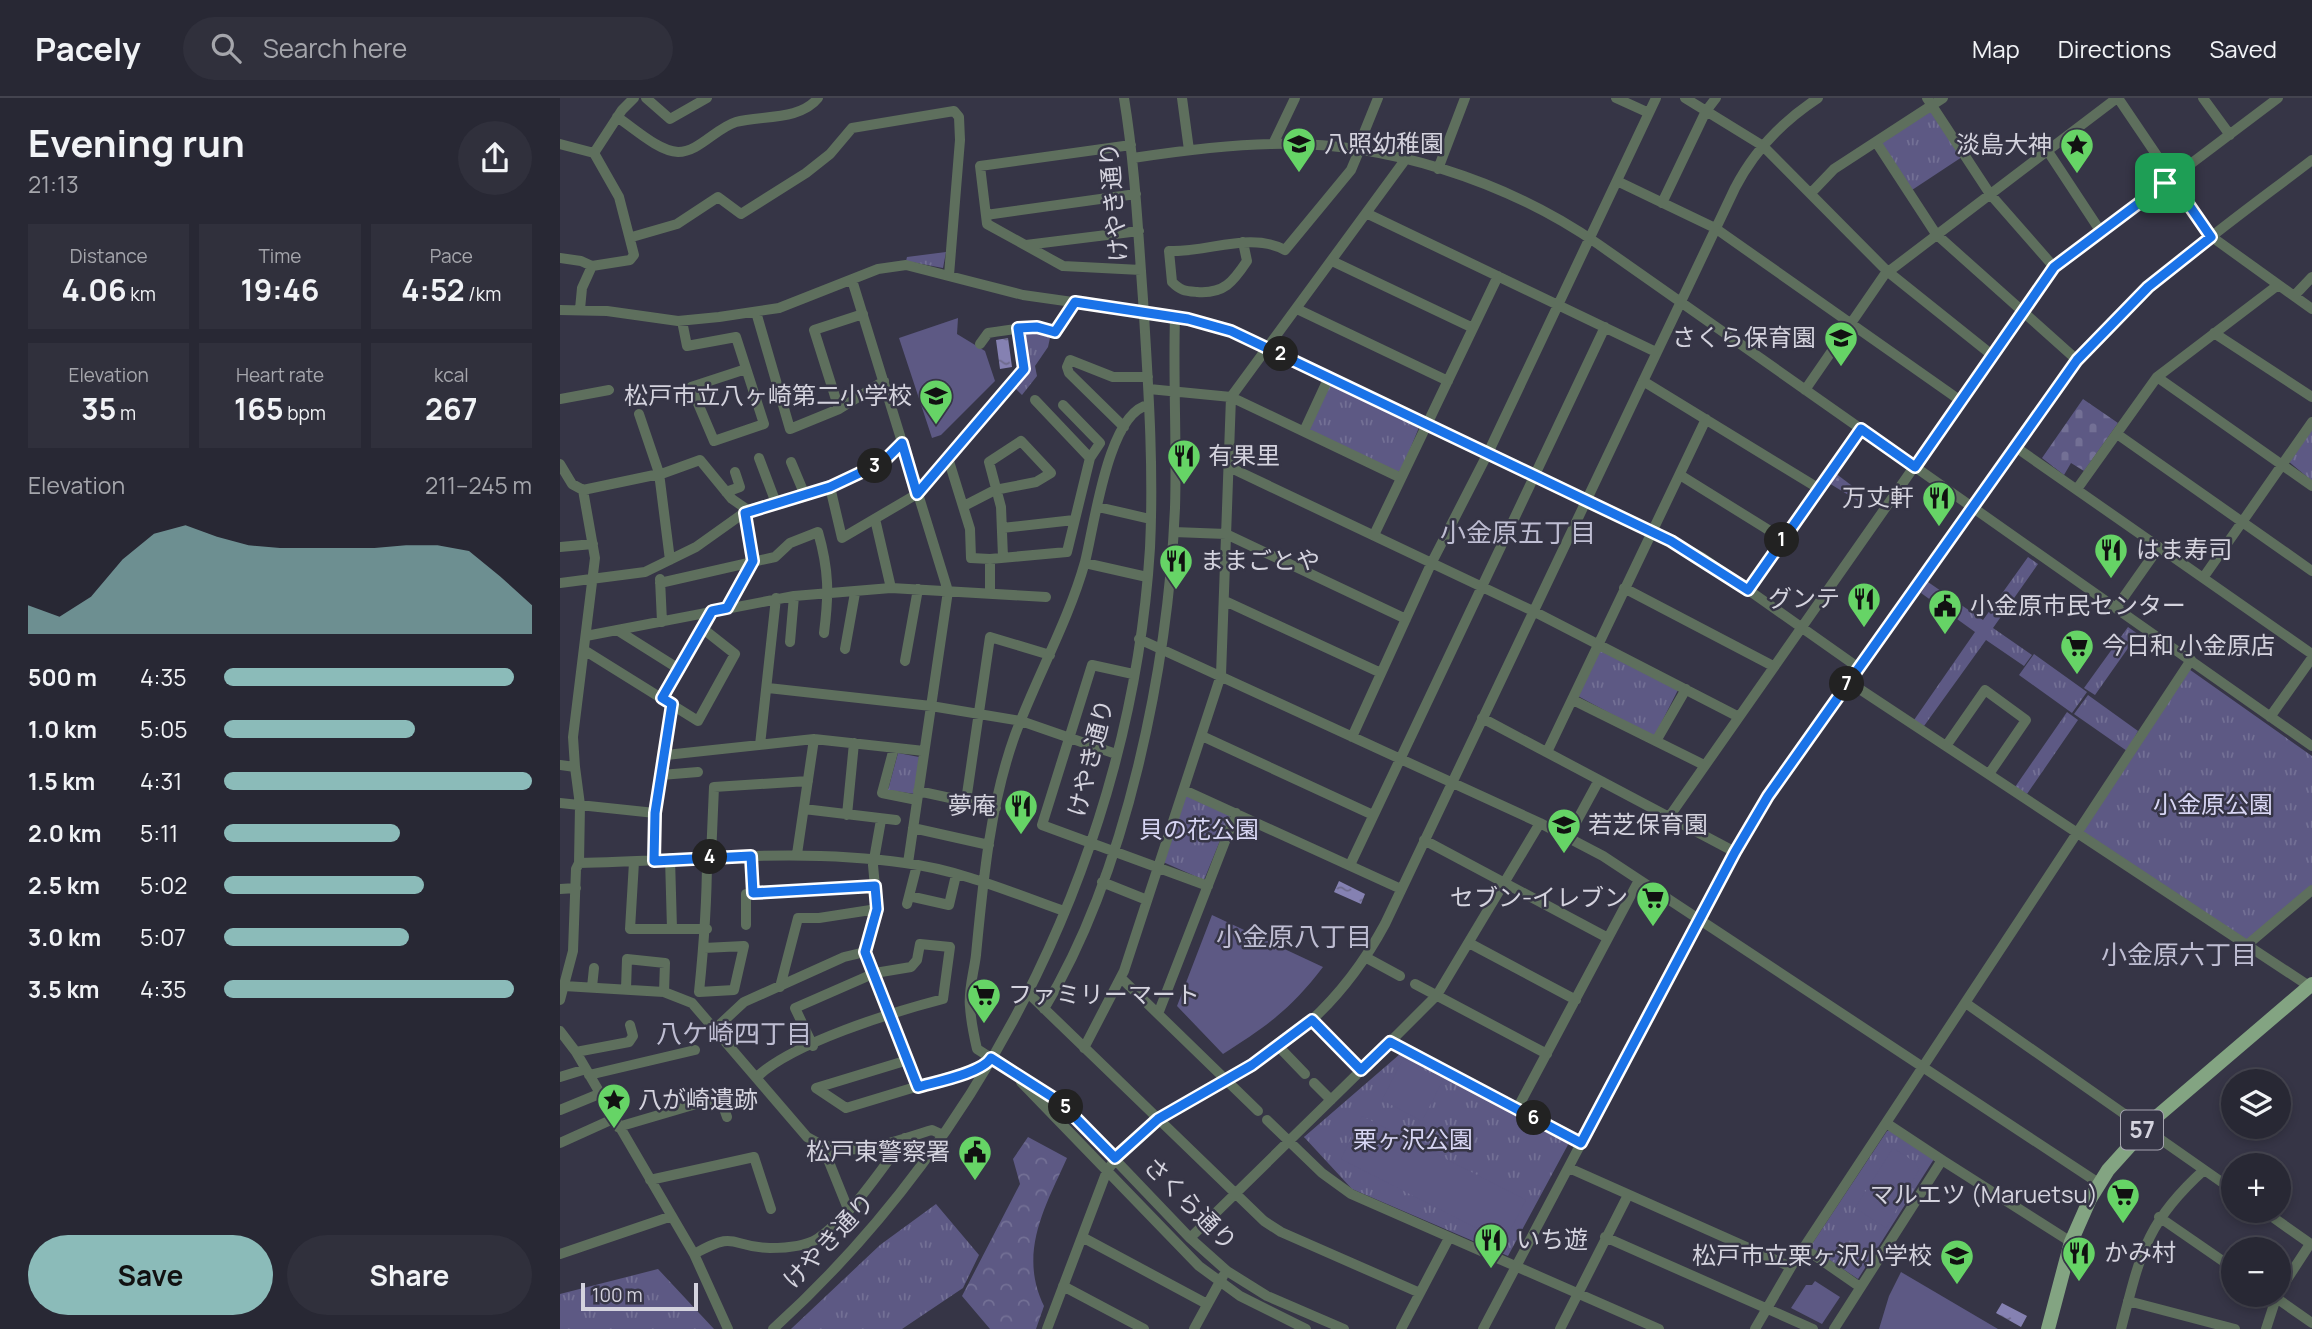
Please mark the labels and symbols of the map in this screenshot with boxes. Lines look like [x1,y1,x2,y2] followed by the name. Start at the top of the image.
[1280,125,1318,174] school or university icon: 八照幼稚園
[1324,126,1444,159] place label: 八照幼稚園
[2058,126,2096,175] place icon: 淡島大神
[1956,127,2052,160] place label: 淡島大神
[1091,141,1134,263] street label: けやき通り
[2135,153,2195,213] pin
[1822,319,1860,368] school or university icon: さくら保育園
[1672,320,1816,353] place label: さくら保育園
[1264,336,1298,372] pin: 2
[917,377,955,426] school or university icon: 松戸市立八ヶ崎第二小学校
[624,378,912,411] place label: 松戸市立八ヶ崎第二小学校
[1165,437,1203,486] restaurant icon: 有果里
[1208,438,1280,471] place label: 有果里
[858,448,892,484] pin: 3
[1920,479,1958,528] restaurant icon: 万丈軒
[1842,480,1914,513] place label: 万丈軒
[1440,514,1596,550] district label: 小金原五丁目
[1764,522,1800,558] pin: 1
[2092,531,2130,580] restaurant icon: はま寿司
[2136,532,2232,565] place label: はま寿司
[1157,542,1195,591] restaurant icon: ままごとや
[1200,543,1320,576] place label: ままごとや
[1845,580,1883,629] restaurant icon: グンテ
[1768,581,1840,614] place label: グンテ
[1926,587,1964,636] public building icon: 小金原市民センター
[1970,588,2186,621] place label: 小金原市民センター
[2058,627,2096,676] supermarket icon: 今日和 小金原店
[2102,628,2275,661] place label: 今日和 小金原店
[1830,666,1864,702] pin: 7
[1059,695,1120,820] street label: けやき通り
[1002,787,1040,836] restaurant icon: 夢庵
[2153,787,2273,820] park label: 小金原公園
[948,788,996,821] place label: 夢庵
[1545,806,1583,855] school or university icon: 若芝保育園
[1588,807,1708,840] place label: 若芝保育園
[1139,812,1259,845] park label: 貝の花公園
[692,840,728,874] pin: 4
[1634,879,1672,928] supermarket icon: セブン-イレブン
[1450,880,1628,913] place label: セブン-イレブン
[1216,918,1372,954] district label: 小金原八丁目
[2101,936,2257,972] district label: 小金原六丁目
[965,976,1003,1025] supermarket icon: ファミリーマート
[1008,977,1200,1010] place label: ファミリーマート
[656,1015,812,1051] district label: 八ケ崎四丁目
[595,1081,633,1130] place icon: 八が崎遺跡
[638,1082,758,1115] place label: 八が崎遺跡
[1049,1090,1084,1124] pin: 5
[1516,1100,1552,1136] pin: 6
[2121,1110,2163,1149] road number: 57
[1353,1122,1473,1155] park label: 栗ヶ沢公園
[956,1133,994,1182] public building icon: 松戸東警察署
[806,1134,950,1167] place label: 松戸東警察署
[1137,1149,1245,1257] street label: さくら通り
[2104,1176,2142,1225] supermarket icon: マルエツ (Maruetsu)
[1870,1177,2098,1210] place label: マルエツ (Maruetsu)
[775,1185,881,1295] street label: けやき通り
[1472,1221,1510,1270] restaurant icon: いち遊
[1516,1222,1588,1255] place label: いち遊
[2060,1234,2098,1283] restaurant icon: かみ村
[2104,1235,2176,1268] place label: かみ村
[1938,1237,1976,1286] school or university icon: 松戸市立栗ヶ沢小学校
[1692,1238,1932,1271] place label: 松戸市立栗ヶ沢小学校
[581,1280,698,1312] scale bar

